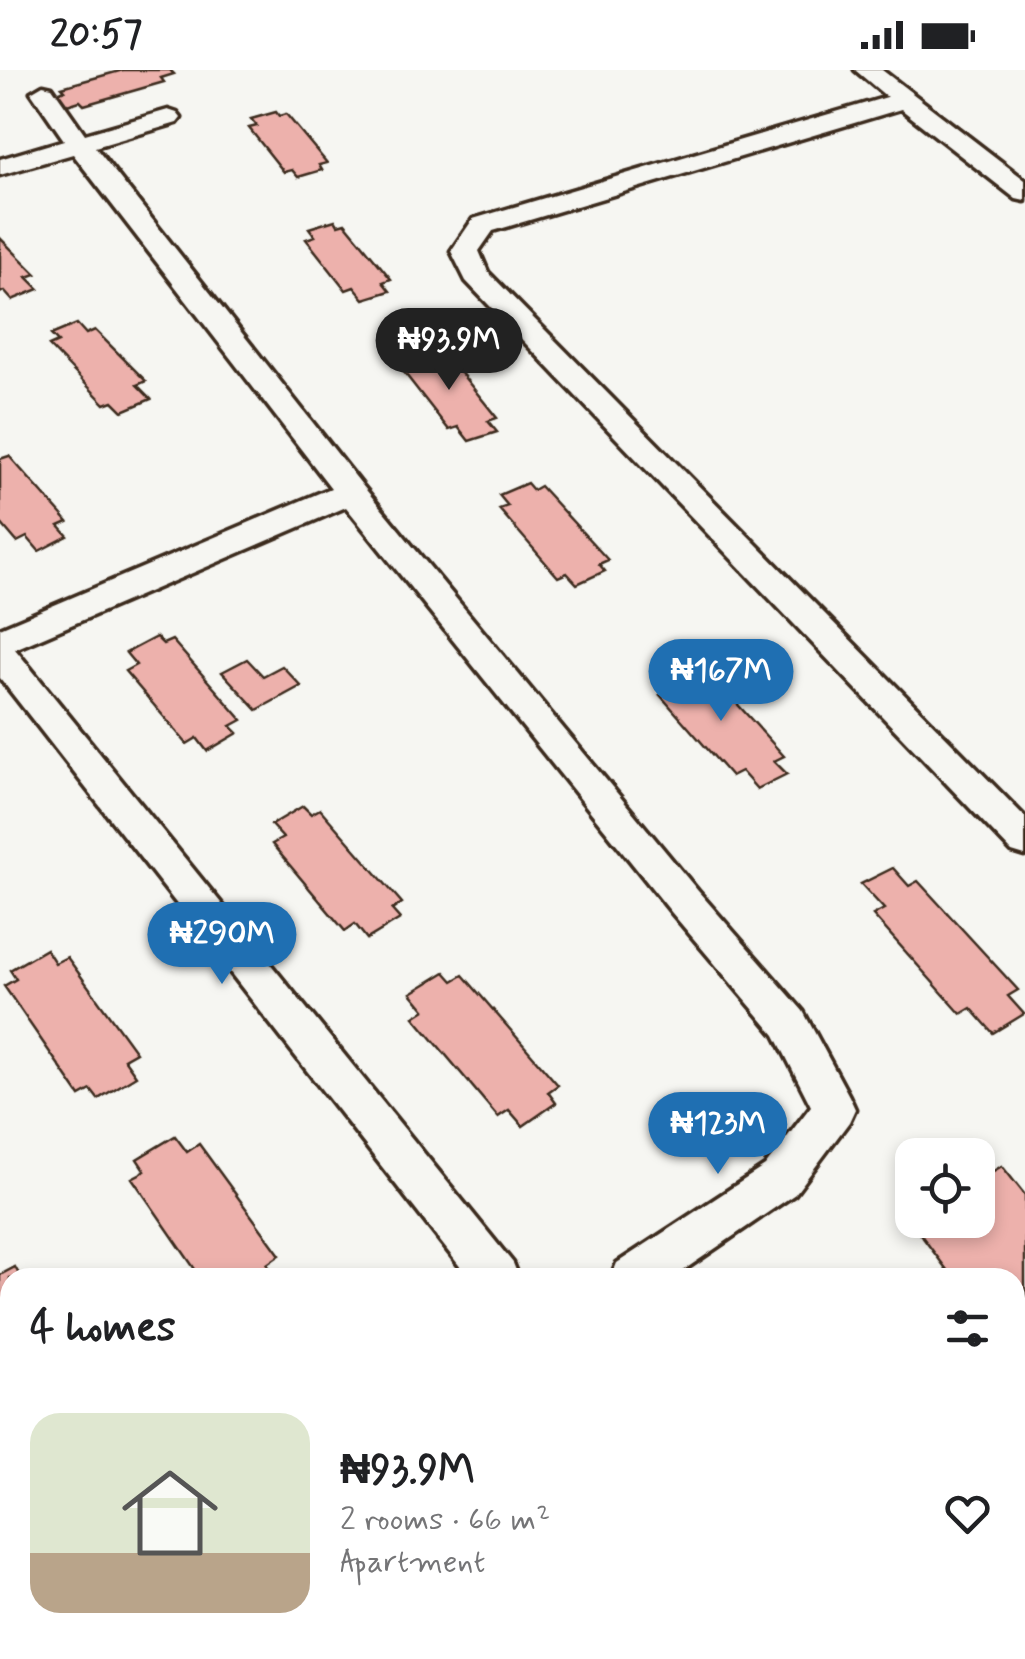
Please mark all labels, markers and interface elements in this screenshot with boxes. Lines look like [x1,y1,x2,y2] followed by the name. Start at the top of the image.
[50,11,142,60] text: 20:57
[368,308,530,393] pin: ₦93.9M
[398,319,500,361] text: ₦93.9M
[651,639,791,724] pin: ₦167M
[670,650,772,692] text: ₦167M
[152,902,292,987] pin: ₦290M
[169,913,275,955] text: ₦290M
[648,1092,788,1177] pin: ₦123M
[670,1103,766,1145] text: ₦123M
[895,1138,995,1238] map controls
[895,1138,995,1238] button: locate
[30,1301,176,1356] text: 4 homes
[940,1301,995,1356] icon: filters
[340,1444,475,1499] text: ₦93.9M
[110,1453,230,1573] icon: home
[940,1486,995,1541] icon: heart
[340,1499,550,1541] text: 2 rooms · 66 m²
[340,1541,485,1583] text: Apartment

